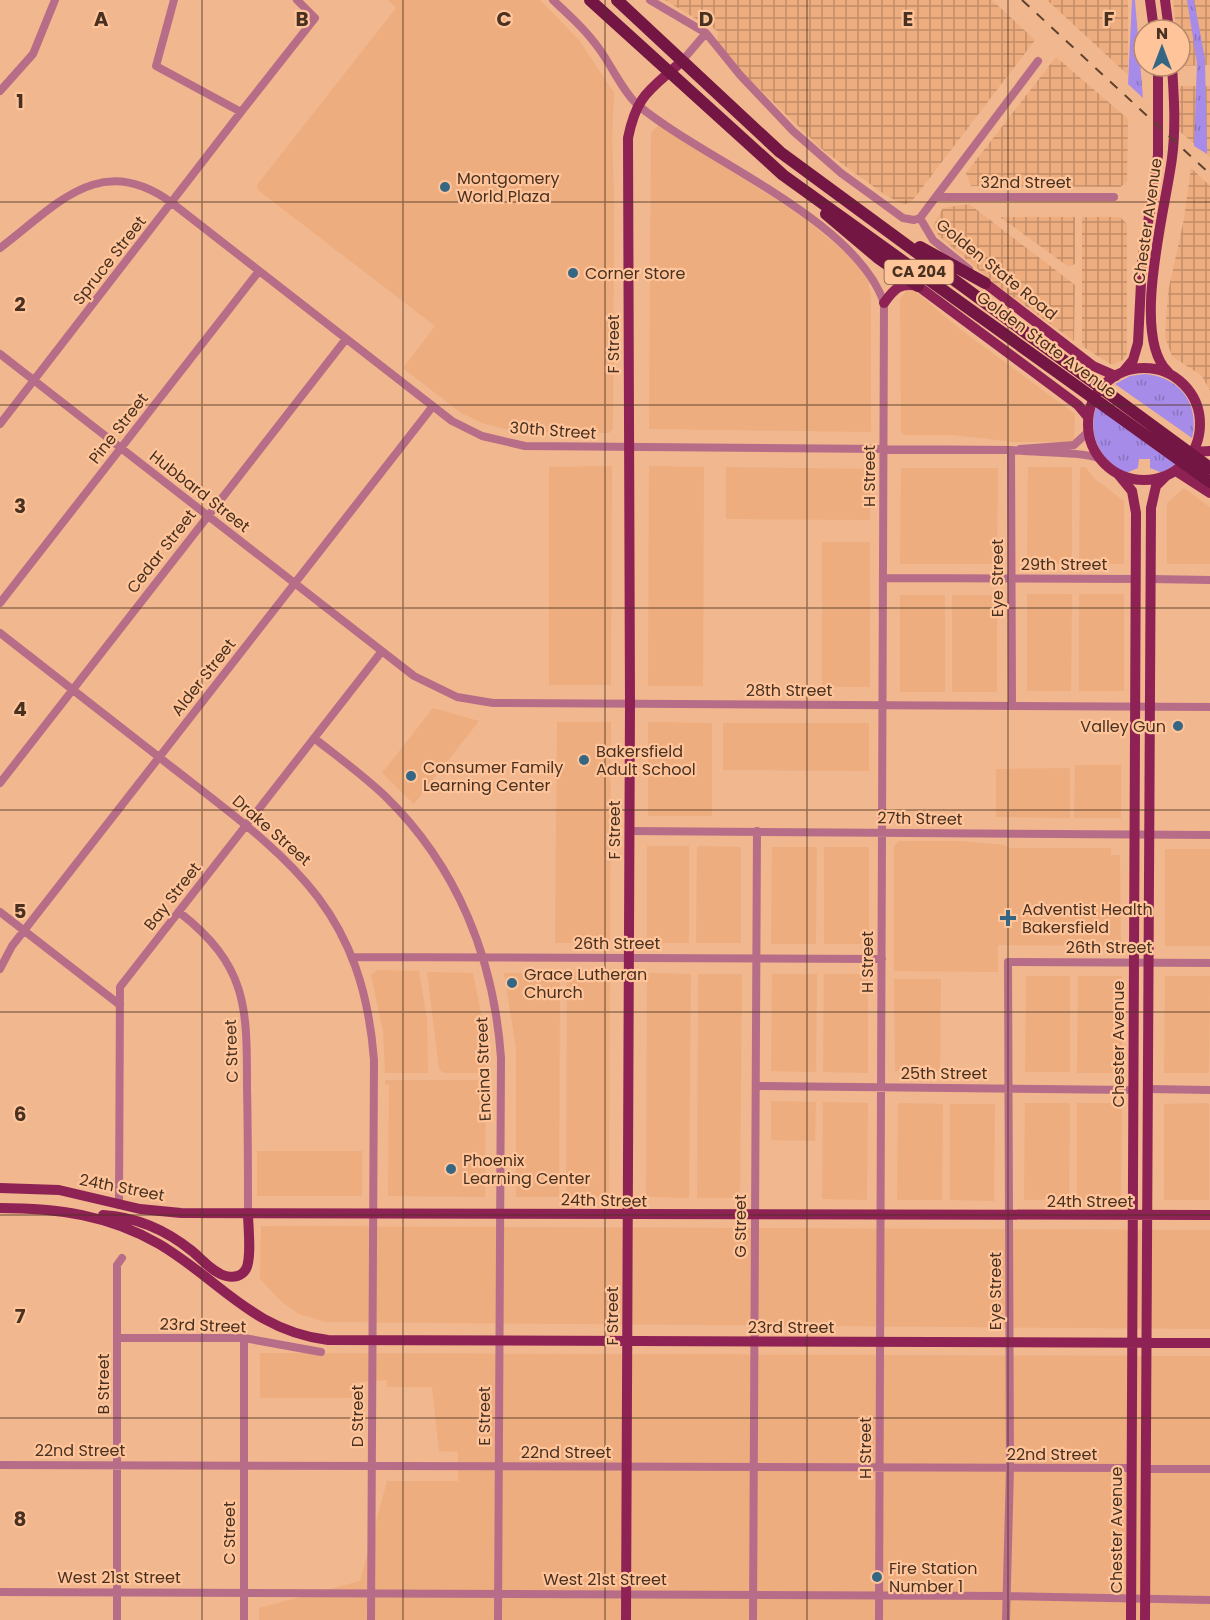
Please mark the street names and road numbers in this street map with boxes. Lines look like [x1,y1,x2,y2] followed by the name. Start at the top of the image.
[1127,157,1168,286] street label: Chester Avenue
[981,171,1072,194] street label: 32nd Street
[67,211,152,310] street label: Spruce Street
[931,213,1062,325] street label: Golden State Road
[884,260,954,284] road number: CA 204
[972,286,1121,403] street label: Golden State Avenue
[602,314,625,374] street label: F Street
[83,388,154,469] street label: Pine Street
[509,416,597,445] street label: 30th Street
[145,445,255,538] street label: Hubbard Street
[858,445,881,507] street label: H Street
[121,504,202,598] street label: Cedar Street
[986,539,1009,617] street label: Eye Street
[1021,553,1107,576] street label: 29th Street
[166,634,241,721] street label: Alder Street
[746,679,832,702] street label: 28th Street
[227,790,316,871] street label: Drake Street
[603,800,626,860] street label: F Street
[877,806,963,831] street label: 27th Street
[138,857,206,935] street label: Bay Street
[856,931,879,993] street label: H Street
[574,932,660,955] street label: 26th Street
[1066,936,1152,959] street label: 26th Street
[1107,980,1130,1107] street label: Chester Avenue
[470,1016,497,1121] street label: Encina Street
[219,1019,244,1083] street label: C Street
[901,1062,987,1085] street label: 25th Street
[77,1168,167,1207] street label: 24th Street
[561,1188,648,1213] street label: 24th Street
[1047,1190,1133,1213] street label: 24th Street
[729,1194,752,1258] street label: G Street
[984,1252,1007,1330] street label: Eye Street
[601,1286,624,1346] street label: F Street
[159,1312,247,1339] street label: 23rd Street
[748,1316,834,1339] street label: 23rd Street
[92,1353,115,1414] street label: B Street
[346,1385,369,1447] street label: D Street
[473,1386,496,1446] street label: E Street
[854,1417,877,1479] street label: H Street
[35,1439,125,1462] street label: 22nd Street
[521,1441,611,1464] street label: 22nd Street
[1007,1443,1097,1466] street label: 22nd Street
[1105,1466,1128,1593] street label: Chester Avenue
[218,1501,241,1565] street label: C Street
[57,1566,181,1589] street label: West 21st Street
[543,1568,667,1591] street label: West 21st Street

